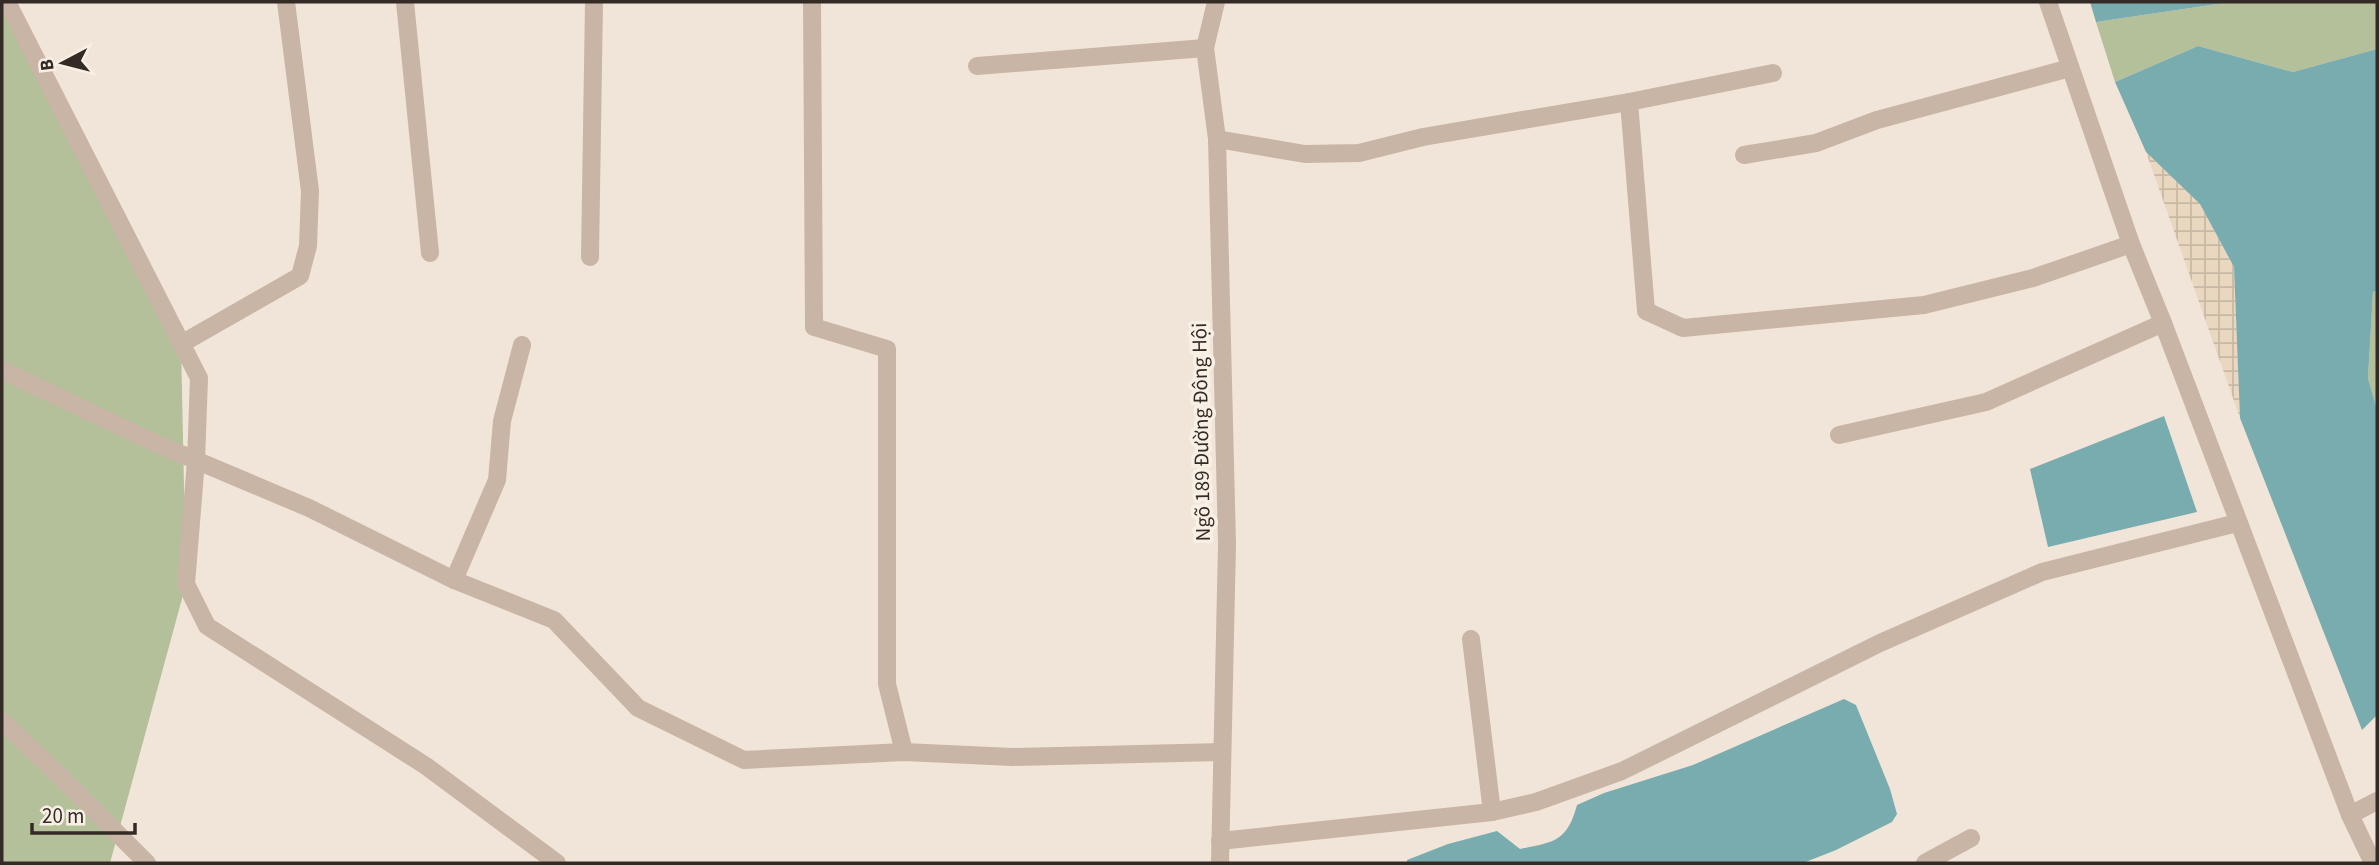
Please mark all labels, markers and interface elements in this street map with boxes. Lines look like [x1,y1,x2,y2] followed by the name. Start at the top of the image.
[28,28,98,98] north arrow
[34,58,62,72] text: B
[1184,322,1218,542] street label: Ngõ 189 Đường Đông Hội
[32,792,135,836] scale bar
[42,801,84,831] text: 20 m

